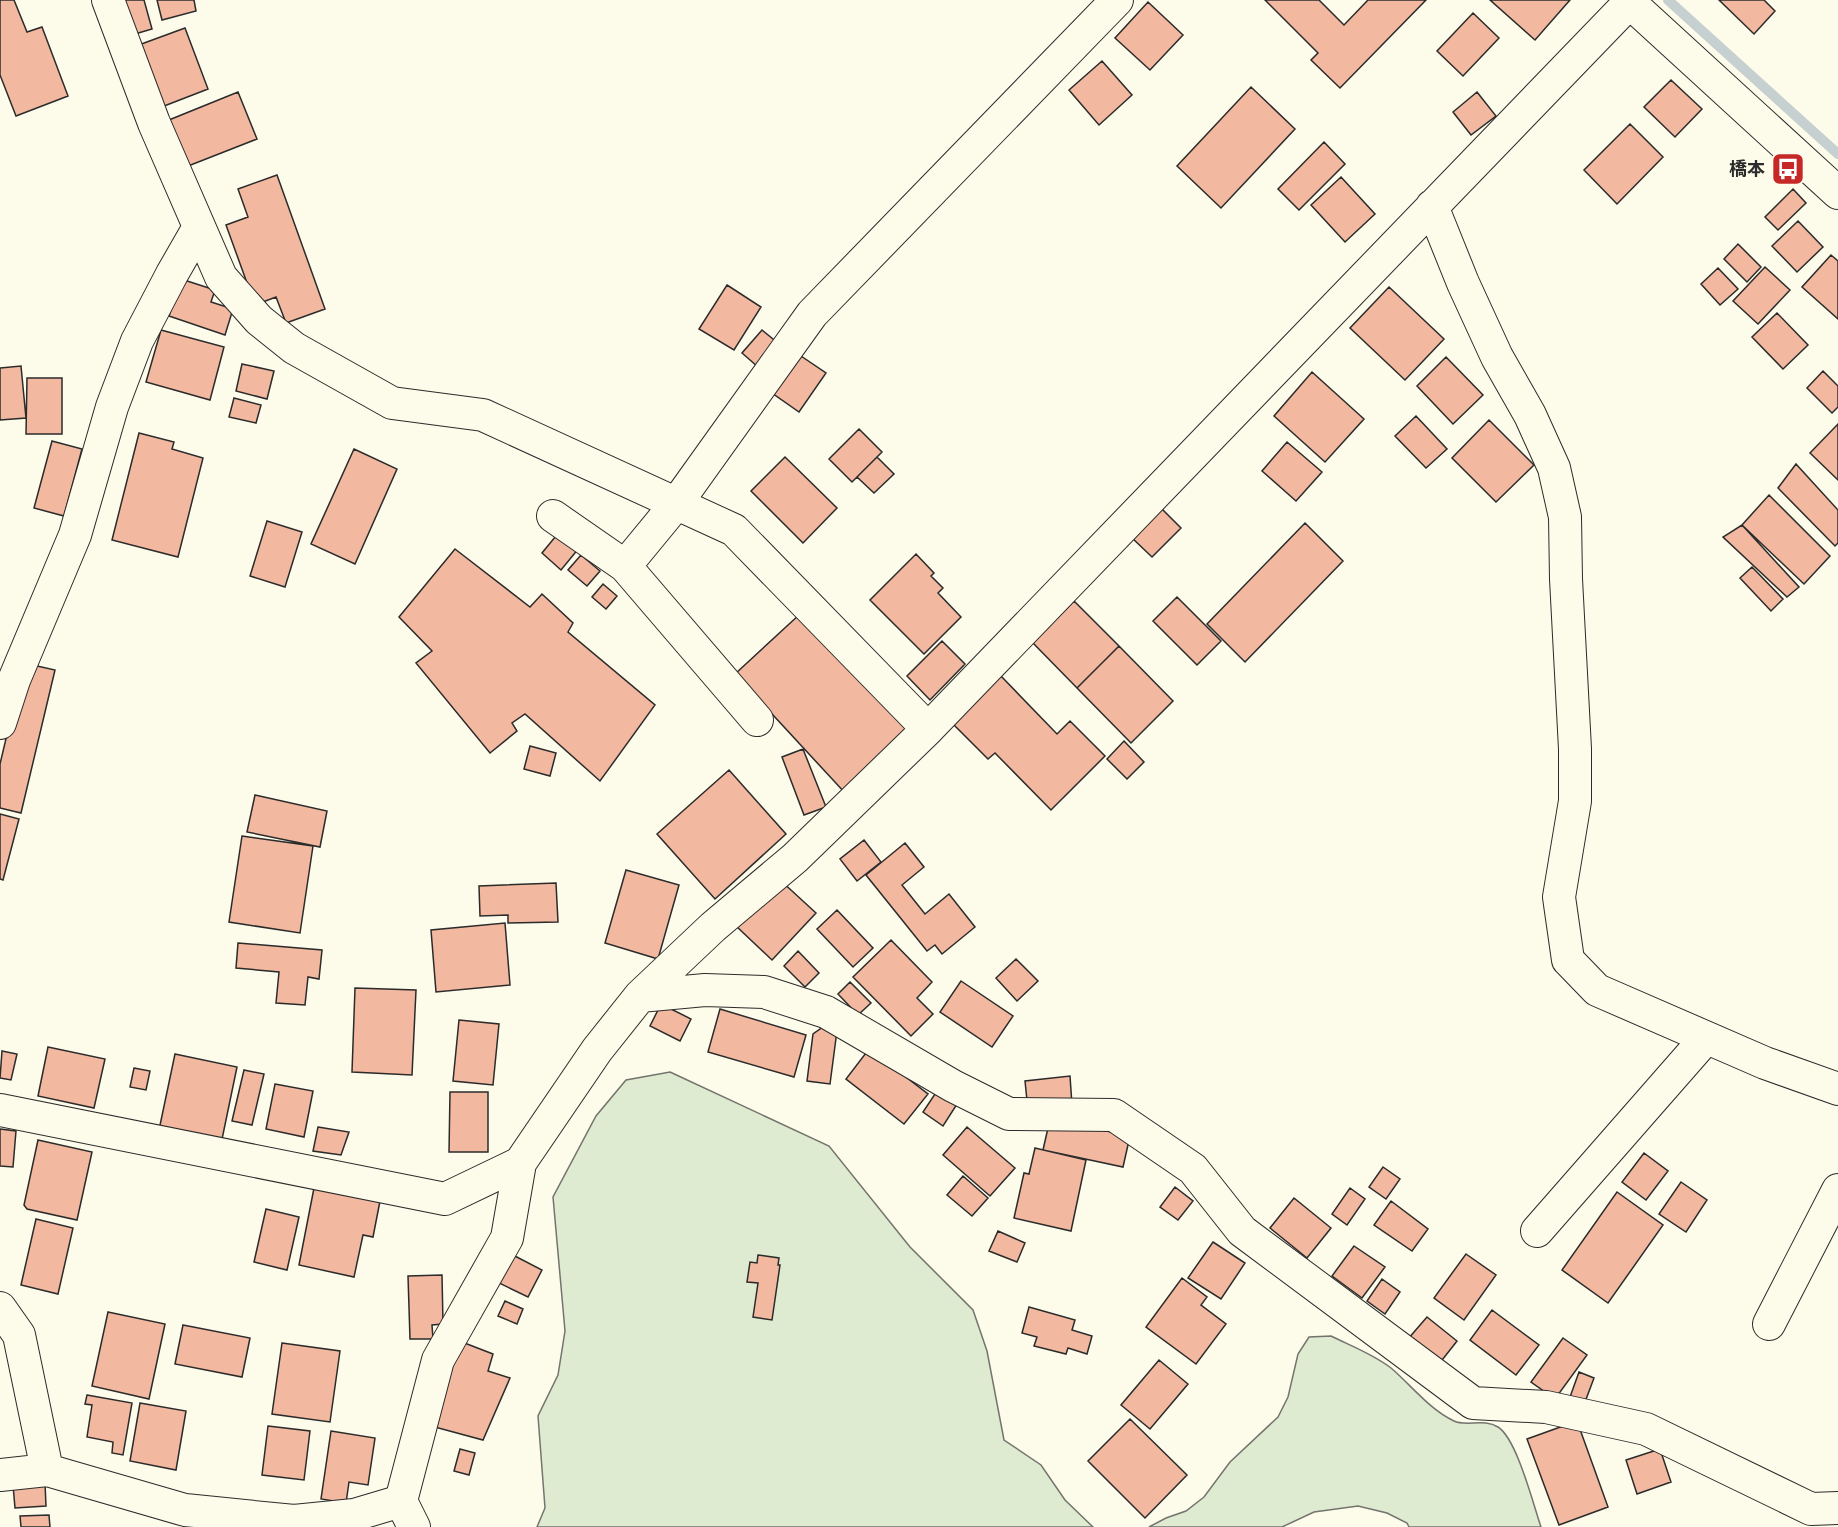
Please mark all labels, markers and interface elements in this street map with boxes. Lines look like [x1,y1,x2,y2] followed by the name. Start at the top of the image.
[1770,151,1806,187] bus stop icon: 橋本
[1729,157,1765,179] place label: 橋本

